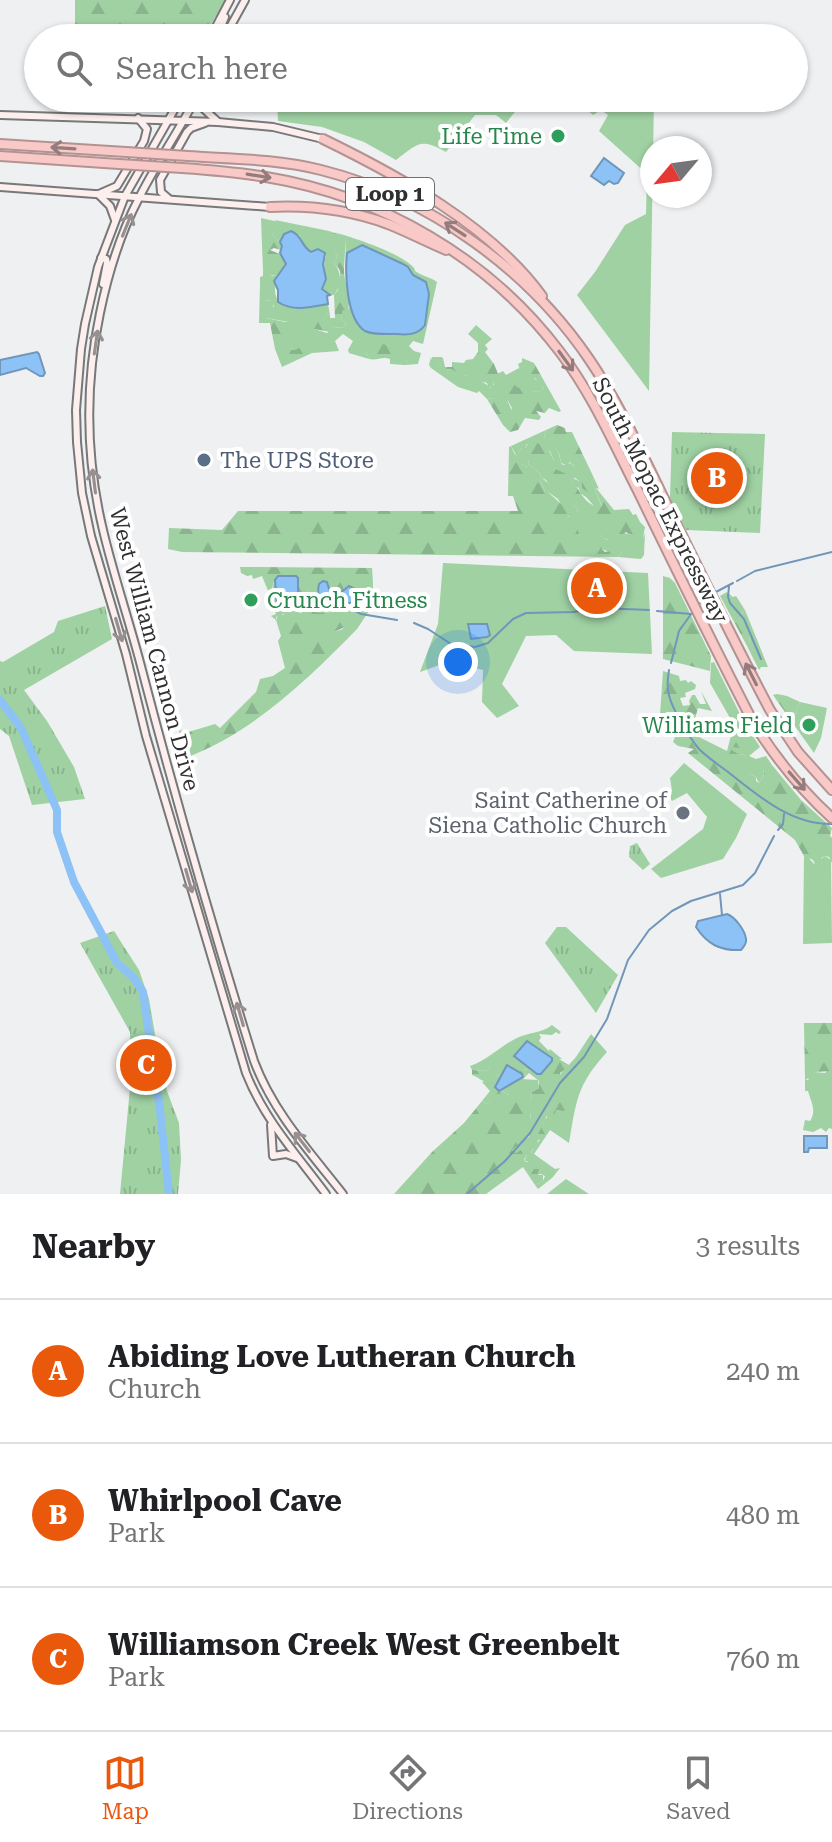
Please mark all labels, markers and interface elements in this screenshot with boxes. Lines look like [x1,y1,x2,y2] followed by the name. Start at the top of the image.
[24,24,808,112] search box
[52,46,96,90] icon: search
[116,51,288,86] text: Search here
[441,124,542,149] place label: Life Time
[549,127,567,145] marker: Life Time
[640,136,712,208] north arrow
[50,140,77,155] one-way arrow
[246,169,271,184] one-way arrow
[346,178,434,210] road number: Loop 1
[120,213,135,238] one-way arrow
[444,221,466,238] one-way arrow
[89,330,104,355] one-way arrow
[558,349,574,371] one-way arrow
[588,373,733,627] street label: South Mopac Expressway
[220,448,374,473] place label: The UPS Store
[691,448,743,508] pin: B
[195,451,213,469] marker: The UPS Store
[86,469,101,494] one-way arrow
[105,505,204,793] street label: West William Cannon Drive
[571,558,623,618] pin: A
[267,588,427,613] place label: Crunch Fitness
[242,591,260,609] marker: Crunch Fitness
[112,617,127,643] one-way arrow
[438,642,478,682] your location
[743,662,759,686] one-way arrow
[642,713,793,738] place label: Williams Field
[800,716,818,734] marker: Williams Field
[788,771,806,791] one-way arrow
[429,788,669,838] place label: Saint Catherine of Siena Catholic Church
[674,804,692,822] marker: Saint Catherine of Siena Catholic Church
[182,867,197,893] one-way arrow
[232,1002,247,1028] one-way arrow
[120,1035,172,1095] pin: C
[294,1132,311,1153] one-way arrow
[32,1226,155,1266] text: Nearby
[696,1231,800,1261] text: 3 results
[108,1339,576,1374] text: Abiding Love Lutheran Church
[49,1356,67,1386] text: A
[726,1356,800,1386] text: 240 m
[108,1374,201,1404] text: Church
[108,1483,342,1518] text: Whirlpool Cave
[49,1500,67,1530] text: B
[726,1500,800,1530] text: 480 m
[108,1518,165,1548] text: Park
[108,1627,620,1662] text: Williamson Creek West Greenbelt
[49,1644,67,1674] text: C
[726,1644,800,1674] text: 760 m
[108,1662,165,1692] text: Park
[102,1751,149,1824] tab: Map
[352,1751,463,1824] tab: Directions
[666,1751,730,1824] tab: Saved

